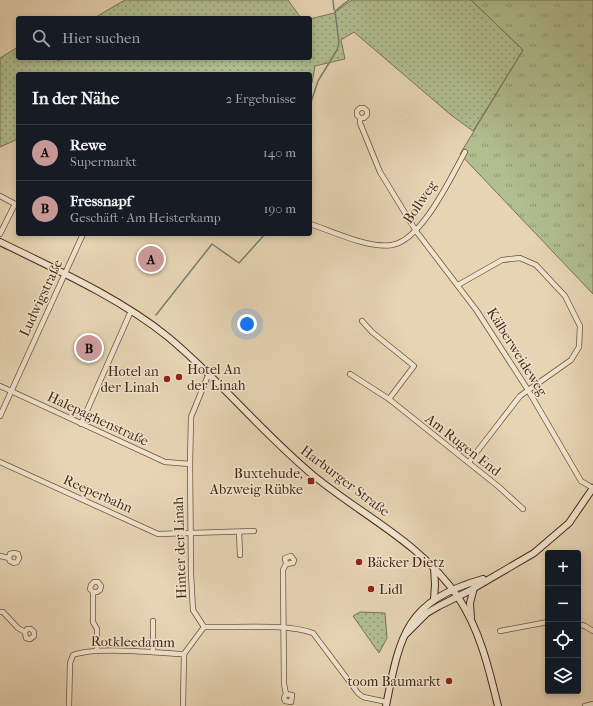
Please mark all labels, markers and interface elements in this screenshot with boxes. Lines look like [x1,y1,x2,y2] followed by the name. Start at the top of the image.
[16,16,312,60] search box
[30,27,52,49] icon: search
[62,29,140,47] text: Hier suchen
[32,88,119,108] text: In der Nähe
[226,91,296,106] text: 2 Ergebnisse
[70,136,106,154] text: Rewe
[41,145,49,160] text: A
[263,145,296,160] text: 140 m
[70,154,137,169] text: Supermarkt
[399,177,441,227] street label: Bollweg
[70,192,131,210] text: Fressnapf
[41,201,49,216] text: B
[264,201,296,216] text: 190 m
[70,210,221,225] text: Geschäft · Am Heisterkamp
[138,244,164,274] pin: A
[16,257,66,339] street label: Ludwigstraße
[483,305,551,400] street label: Kälberweideweg
[237,314,257,334] your location
[76,333,102,363] pin: B
[187,361,246,394] place label: Hotel An der Linah
[100,363,159,396] place label: Hotel an der Linah
[174,372,184,382] marker: Hotel An der Linah
[162,374,172,384] marker: Hotel an der Linah
[45,388,151,450] street label: Halepaghenstraße
[421,410,505,480] street label: Am Rugen End
[297,442,393,520] street label: Harburger Straße
[209,465,303,498] place label: Buxtehude, Abzweig Rübke
[61,471,135,517] street label: Reeperbahn
[306,476,316,486] marker: Buxtehude, Abzweig Rübke
[170,496,190,600] street label: Hinter der Linah
[545,550,581,694] map controls
[545,550,581,586] button: +
[367,554,444,571] place label: Bäcker Dietz
[354,557,364,567] marker: Bäcker Dietz
[379,581,403,598] place label: Lidl
[366,584,376,594] marker: Lidl
[545,586,581,622] button: −
[545,622,581,658] button: locate
[91,633,176,651] street label: Rotkleedamm
[545,658,581,694] button: layers
[348,673,441,690] place label: toom Baumarkt
[444,676,454,686] marker: toom Baumarkt

